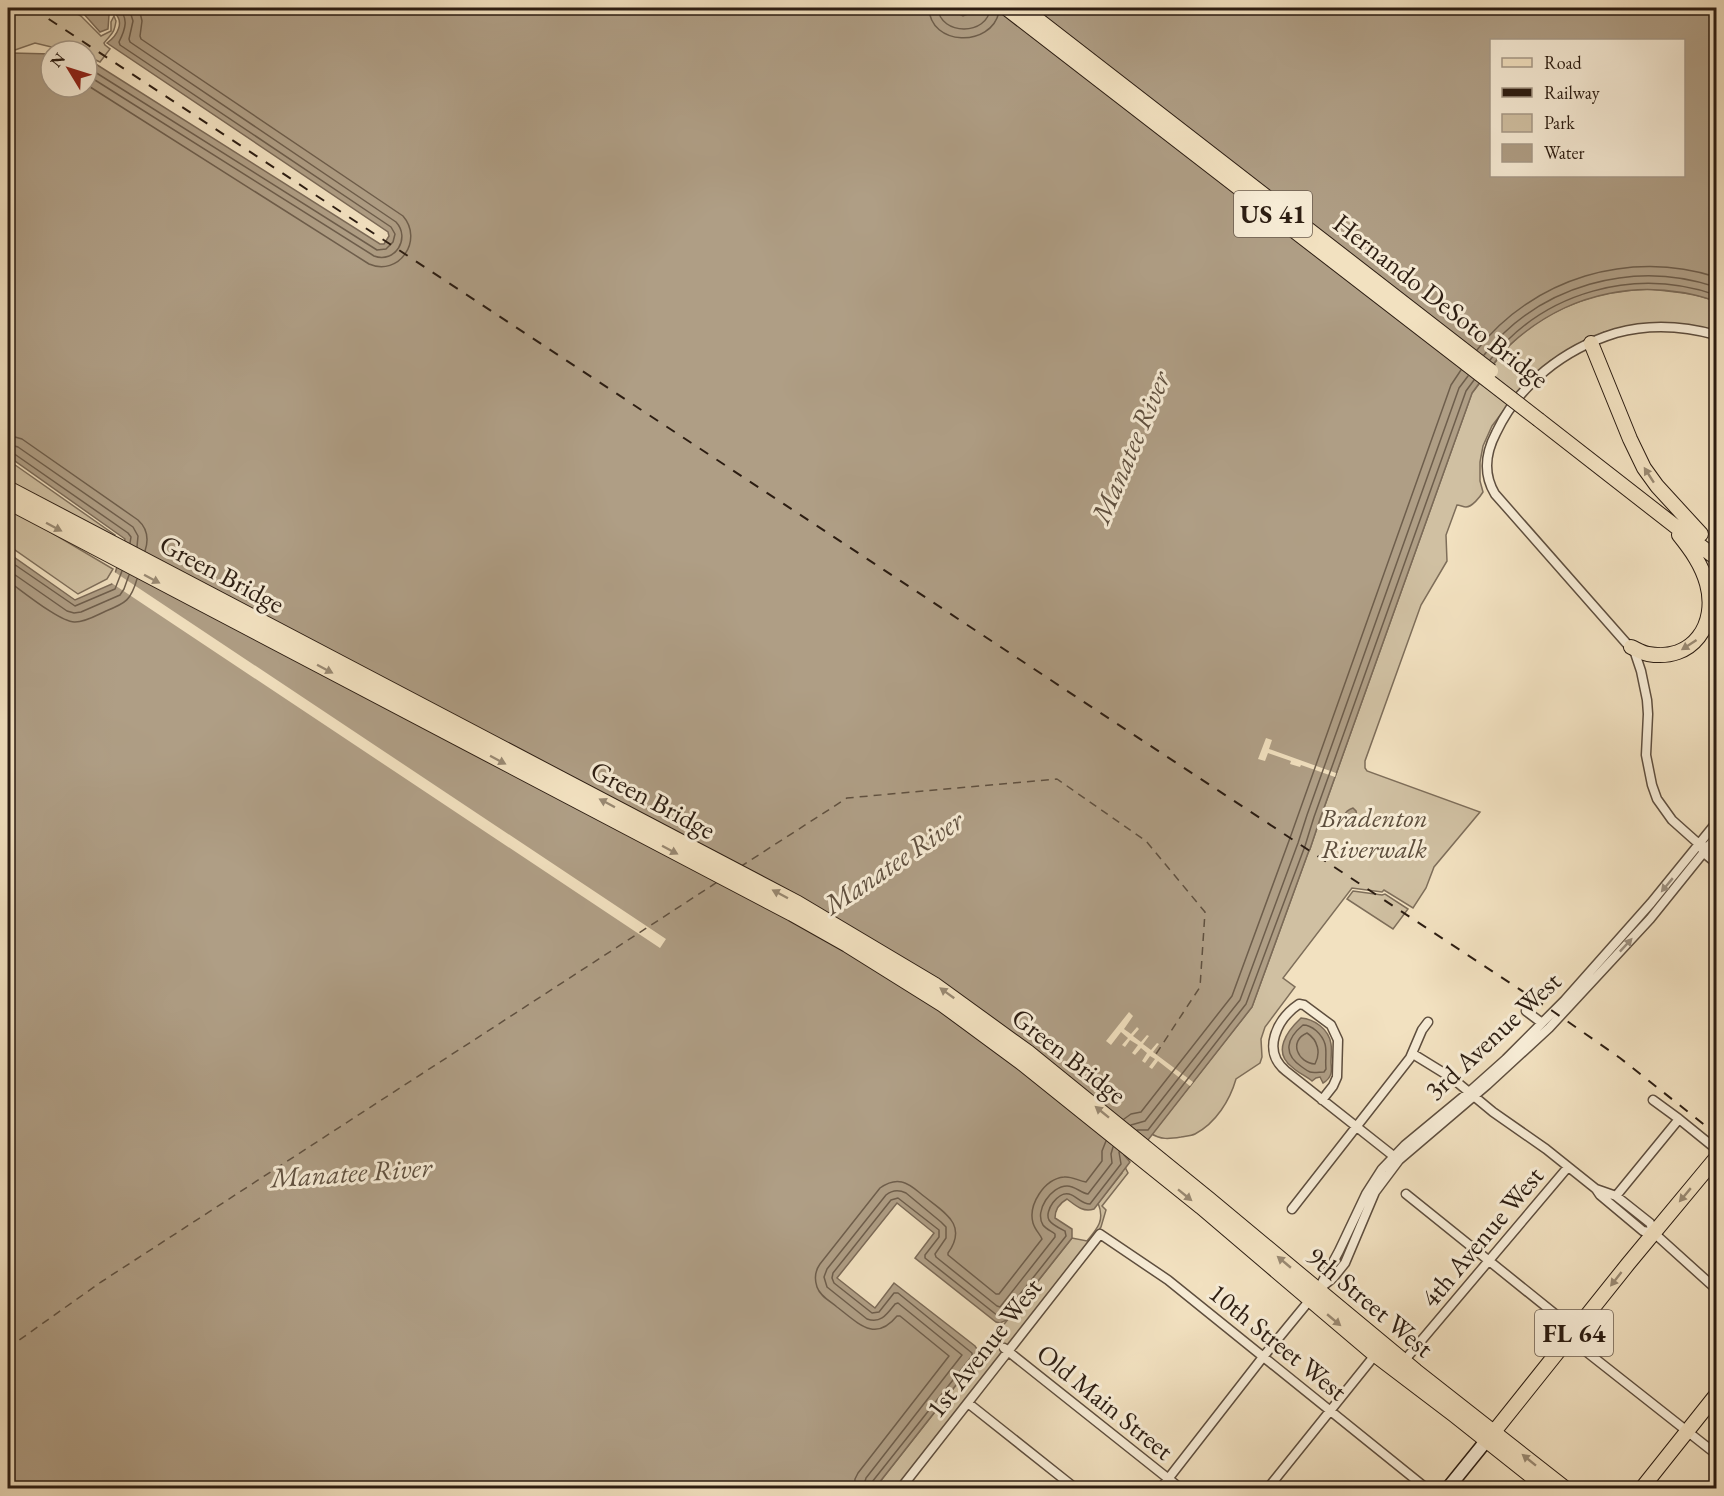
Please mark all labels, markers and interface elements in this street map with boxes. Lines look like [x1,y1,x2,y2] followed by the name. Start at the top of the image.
[39,39,99,99] north arrow
[1490,39,1685,177] legend
[45,48,70,72] text: N
[1544,51,1583,74] text: Road
[1544,81,1600,104] text: Railway
[1544,111,1575,134] text: Park
[1544,141,1585,164] text: Water
[1234,191,1312,237] road number: US 41
[1326,205,1556,396] street label: Hernando DeSoto Bridge
[1081,364,1179,530] water label: Manatee River
[1644,467,1655,483] one-way arrow
[46,522,63,532] one-way arrow
[154,526,291,621] street label: Green Bridge
[144,574,161,584] one-way arrow
[1681,639,1697,650] one-way arrow
[317,664,334,674] one-way arrow
[585,752,722,847] street label: Green Bridge
[489,755,506,765] one-way arrow
[599,798,616,808] one-way arrow
[1319,800,1428,866] park label: Bradenton Riverwalk
[814,801,971,923] water label: Manatee River
[662,845,679,855] one-way arrow
[1660,877,1673,893] one-way arrow
[771,889,789,899] one-way arrow
[1619,938,1632,953] one-way arrow
[1417,963,1568,1108] street label: 3rd Avenue West
[940,988,955,1000] one-way arrow
[1005,1000,1134,1111] street label: Green Bridge
[1095,1106,1110,1119] one-way arrow
[267,1148,434,1196] water label: Manatee River
[1412,1159,1551,1314] street label: 4th Avenue West
[1177,1188,1193,1201] one-way arrow
[1679,1188,1692,1203] one-way arrow
[1300,1238,1441,1365] street label: 9th Street West
[1277,1256,1292,1269] one-way arrow
[918,1270,1049,1425] street label: 1st Avenue West
[1611,1271,1623,1286] one-way arrow
[1202,1275,1355,1408] street label: 10th Street West
[1535,1310,1613,1356] road number: FL 64
[1326,1313,1341,1326] one-way arrow
[1030,1336,1181,1468] street label: Old Main Street
[1522,1455,1537,1467] one-way arrow

